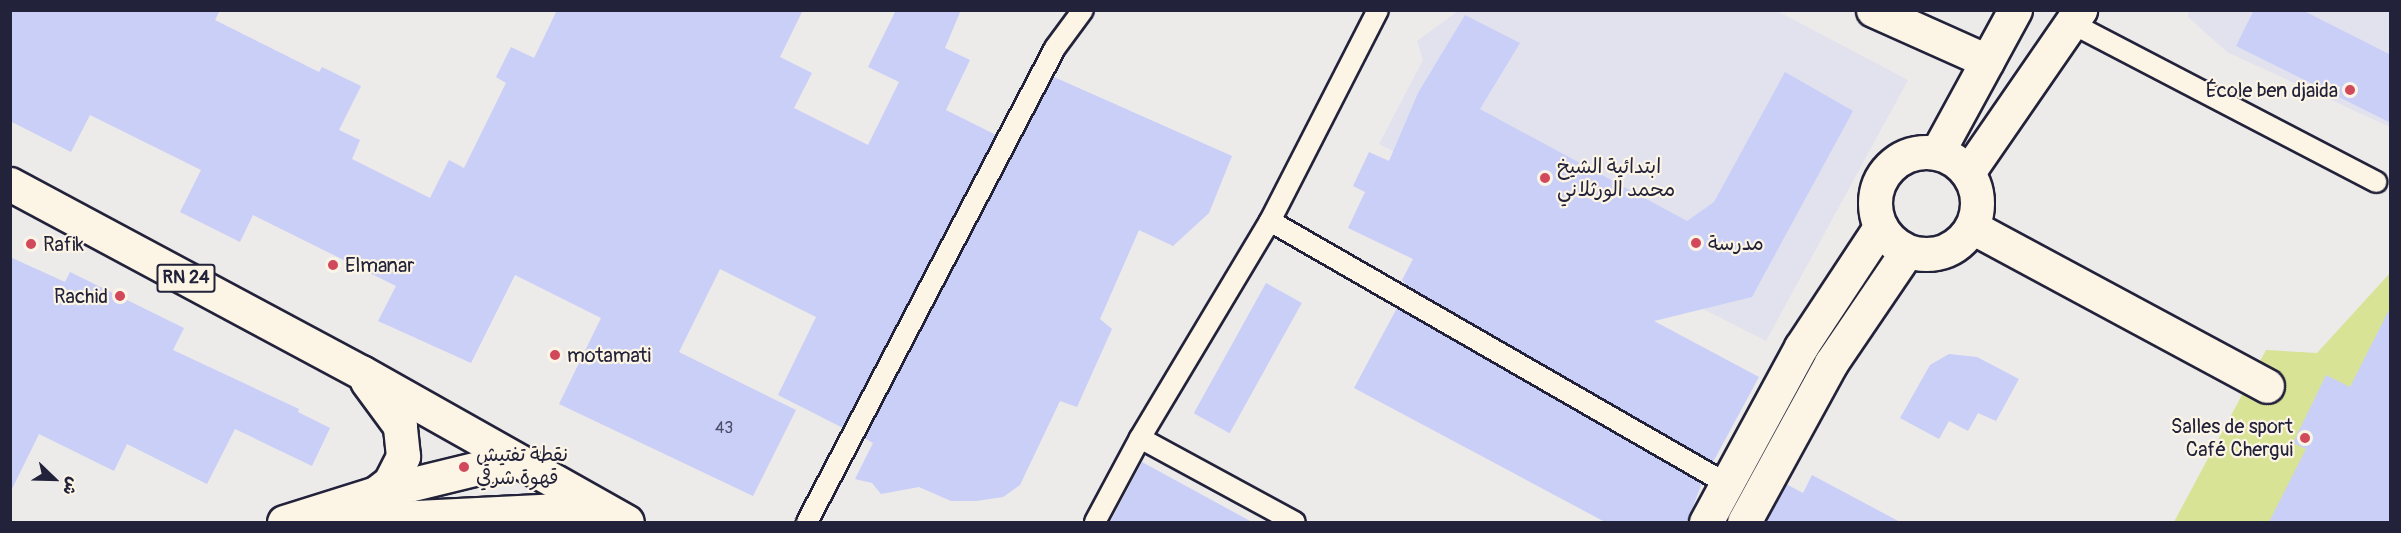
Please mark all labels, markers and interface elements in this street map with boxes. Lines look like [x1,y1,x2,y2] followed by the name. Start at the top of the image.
[2206,78,2338,102] place label: École ben djaida
[2343,83,2357,97] marker: École ben djaida
[1557,154,1675,201] place label: ابتدائية الشيخ محمد الورثلاني
[1538,171,1552,185] marker: ابتدائية الشيخ محمد الورثلاني
[1708,231,1764,255] place label: مدرسة
[43,232,84,256] place label: Rafik
[1689,236,1703,250] marker: مدرسة
[24,237,38,251] marker: Rafik
[345,253,414,277] place label: Elmanar
[326,258,340,272] marker: Elmanar
[156,263,216,293] road number: RN 24
[54,284,108,308] place label: Rachid
[113,289,127,303] marker: Rachid
[567,343,651,367] place label: motamati
[548,348,562,362] marker: motamati
[2171,414,2293,461] place label: Salles de sport Café Chergui
[715,418,733,438] house number: 43
[2298,431,2312,445] marker: Salles de sport Café Chergui
[476,443,568,490] place label: نقطة تفتيش قهوة شرقي
[24,449,84,509] north arrow
[457,460,471,474] marker: نقطة تفتيش قهوة شرقي
[58,474,83,498] text: ش

